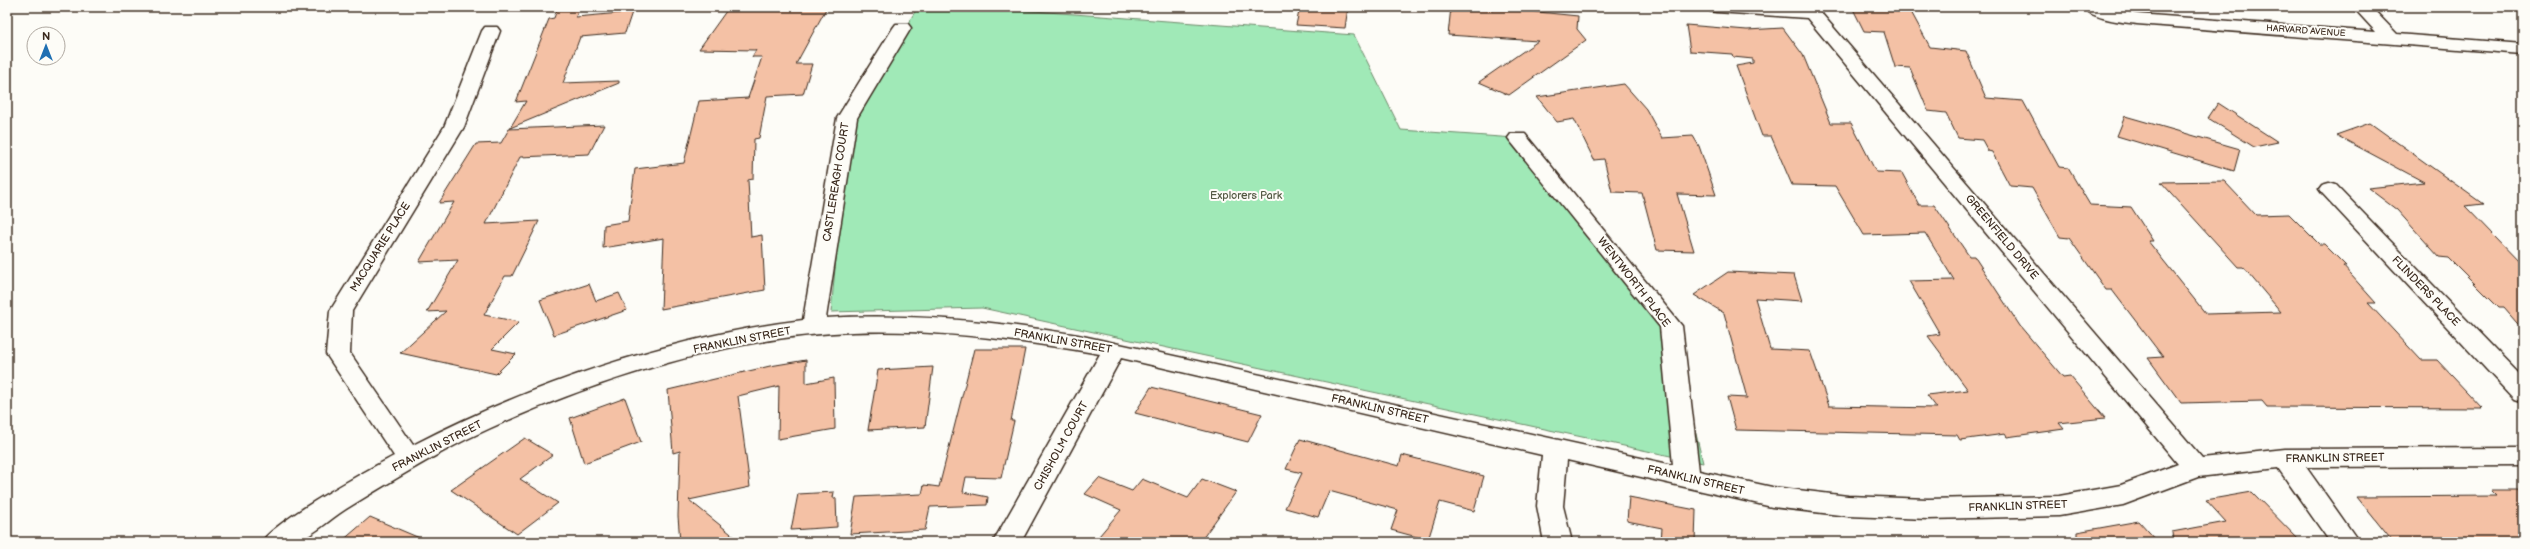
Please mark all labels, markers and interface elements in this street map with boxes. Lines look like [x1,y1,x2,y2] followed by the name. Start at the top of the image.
[2266,23,2346,39] street label: HARVARD AVENUE
[26,26,66,66] north arrow
[42,30,50,43] text: N
[820,121,852,243] street label: CASTLEREAGH COURT
[1210,189,1283,202] park label: Explorers Park
[1963,192,2041,282] street label: GREENFIELD DRIVE
[347,200,413,294] street label: MACQUARIE PLACE
[1595,235,1673,329] street label: WENTWORTH PLACE
[2389,253,2463,329] street label: FLINDERS PLACE
[692,324,792,356] street label: FRANKLIN STREET
[1013,326,1113,356] street label: FRANKLIN STREET
[1330,392,1430,427] street label: FRANKLIN STREET
[1031,399,1091,493] street label: CHISHOLM COURT
[390,418,484,474] street label: FRANKLIN STREET
[2285,451,2385,465] street label: FRANKLIN STREET
[1646,463,1746,498] street label: FRANKLIN STREET
[1968,498,2068,514] street label: FRANKLIN STREET

